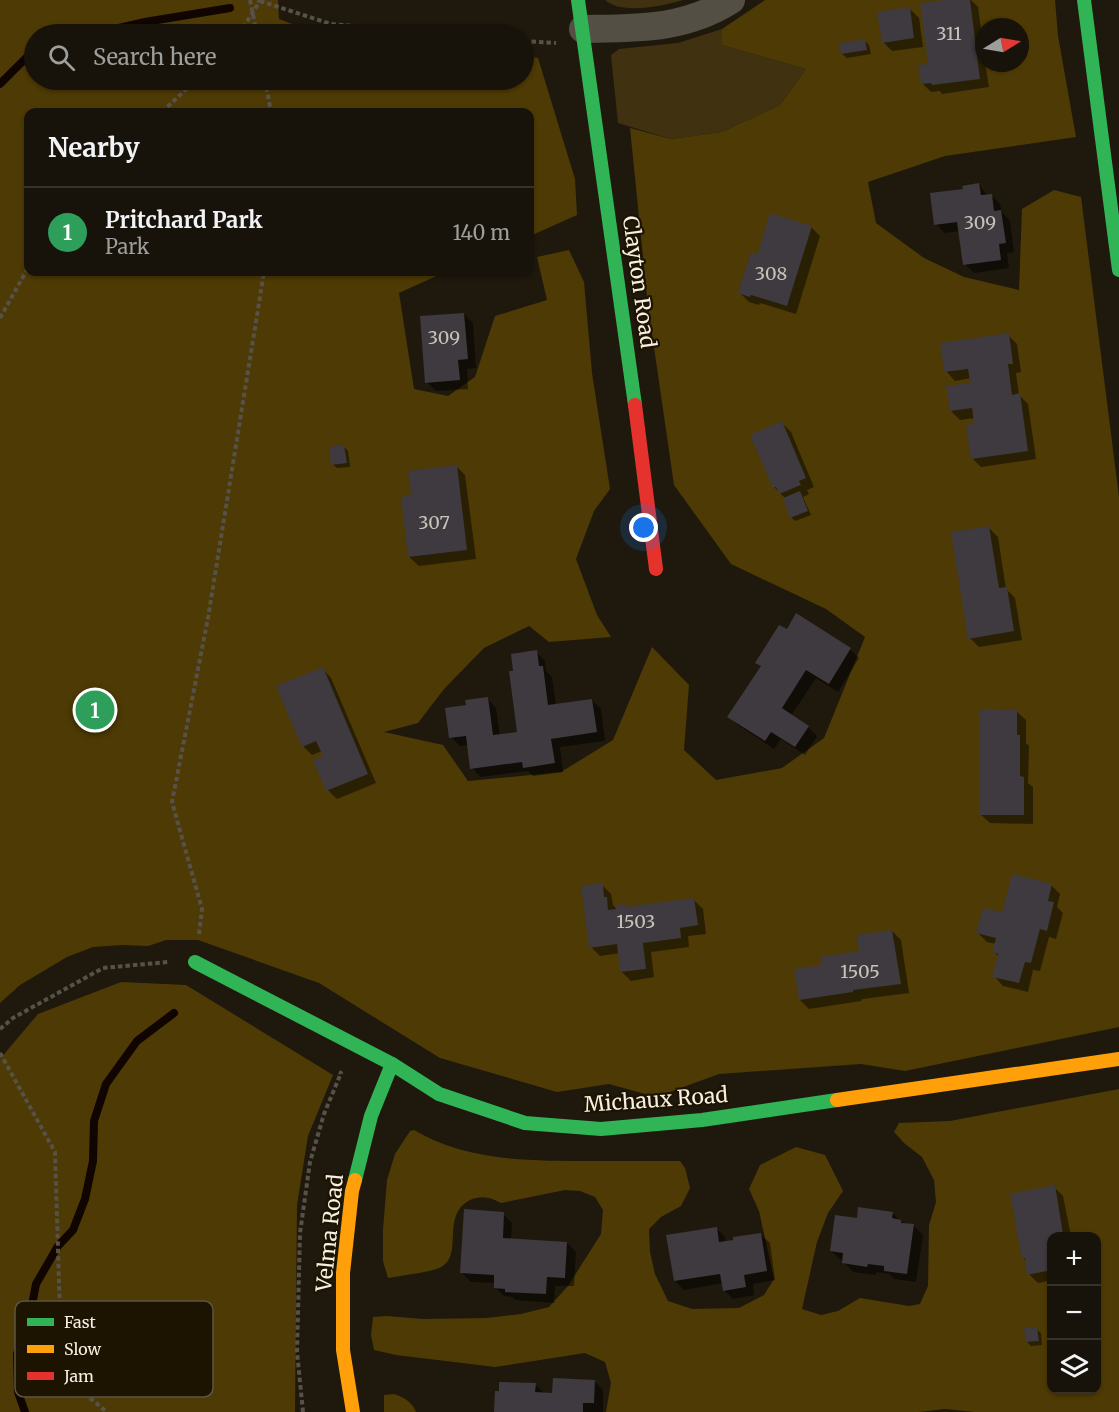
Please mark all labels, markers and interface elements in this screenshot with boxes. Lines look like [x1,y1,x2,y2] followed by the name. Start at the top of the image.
[975,18,1029,72] north arrow
[936,22,962,45] house number: 311
[24,24,534,90] search box
[45,41,78,74] icon: search
[93,43,216,71] text: Search here
[48,131,140,164] text: Nearby
[105,206,262,234] text: Pritchard Park
[964,211,996,234] house number: 309
[617,214,662,350] street label: Clayton Road
[63,220,72,245] text: 1
[453,220,510,245] text: 140 m
[105,234,149,259] text: Park
[755,262,787,285] house number: 308
[428,326,460,349] house number: 309
[418,511,450,534] house number: 307
[629,513,658,542] your location
[76,688,115,732] pin: 1
[617,910,655,933] house number: 1503
[840,960,880,983] house number: 1505
[583,1081,729,1118] street label: Michaux Road
[310,1172,349,1294] street label: Velma Road
[1047,1232,1101,1394] map controls
[1047,1232,1101,1286] button: +
[1047,1286,1101,1340] button: −
[15,1301,213,1397] legend
[64,1312,97,1332] text: Fast
[64,1339,102,1359] text: Slow
[1047,1340,1101,1394] button: layers
[63,1366,94,1386] text: Jam

